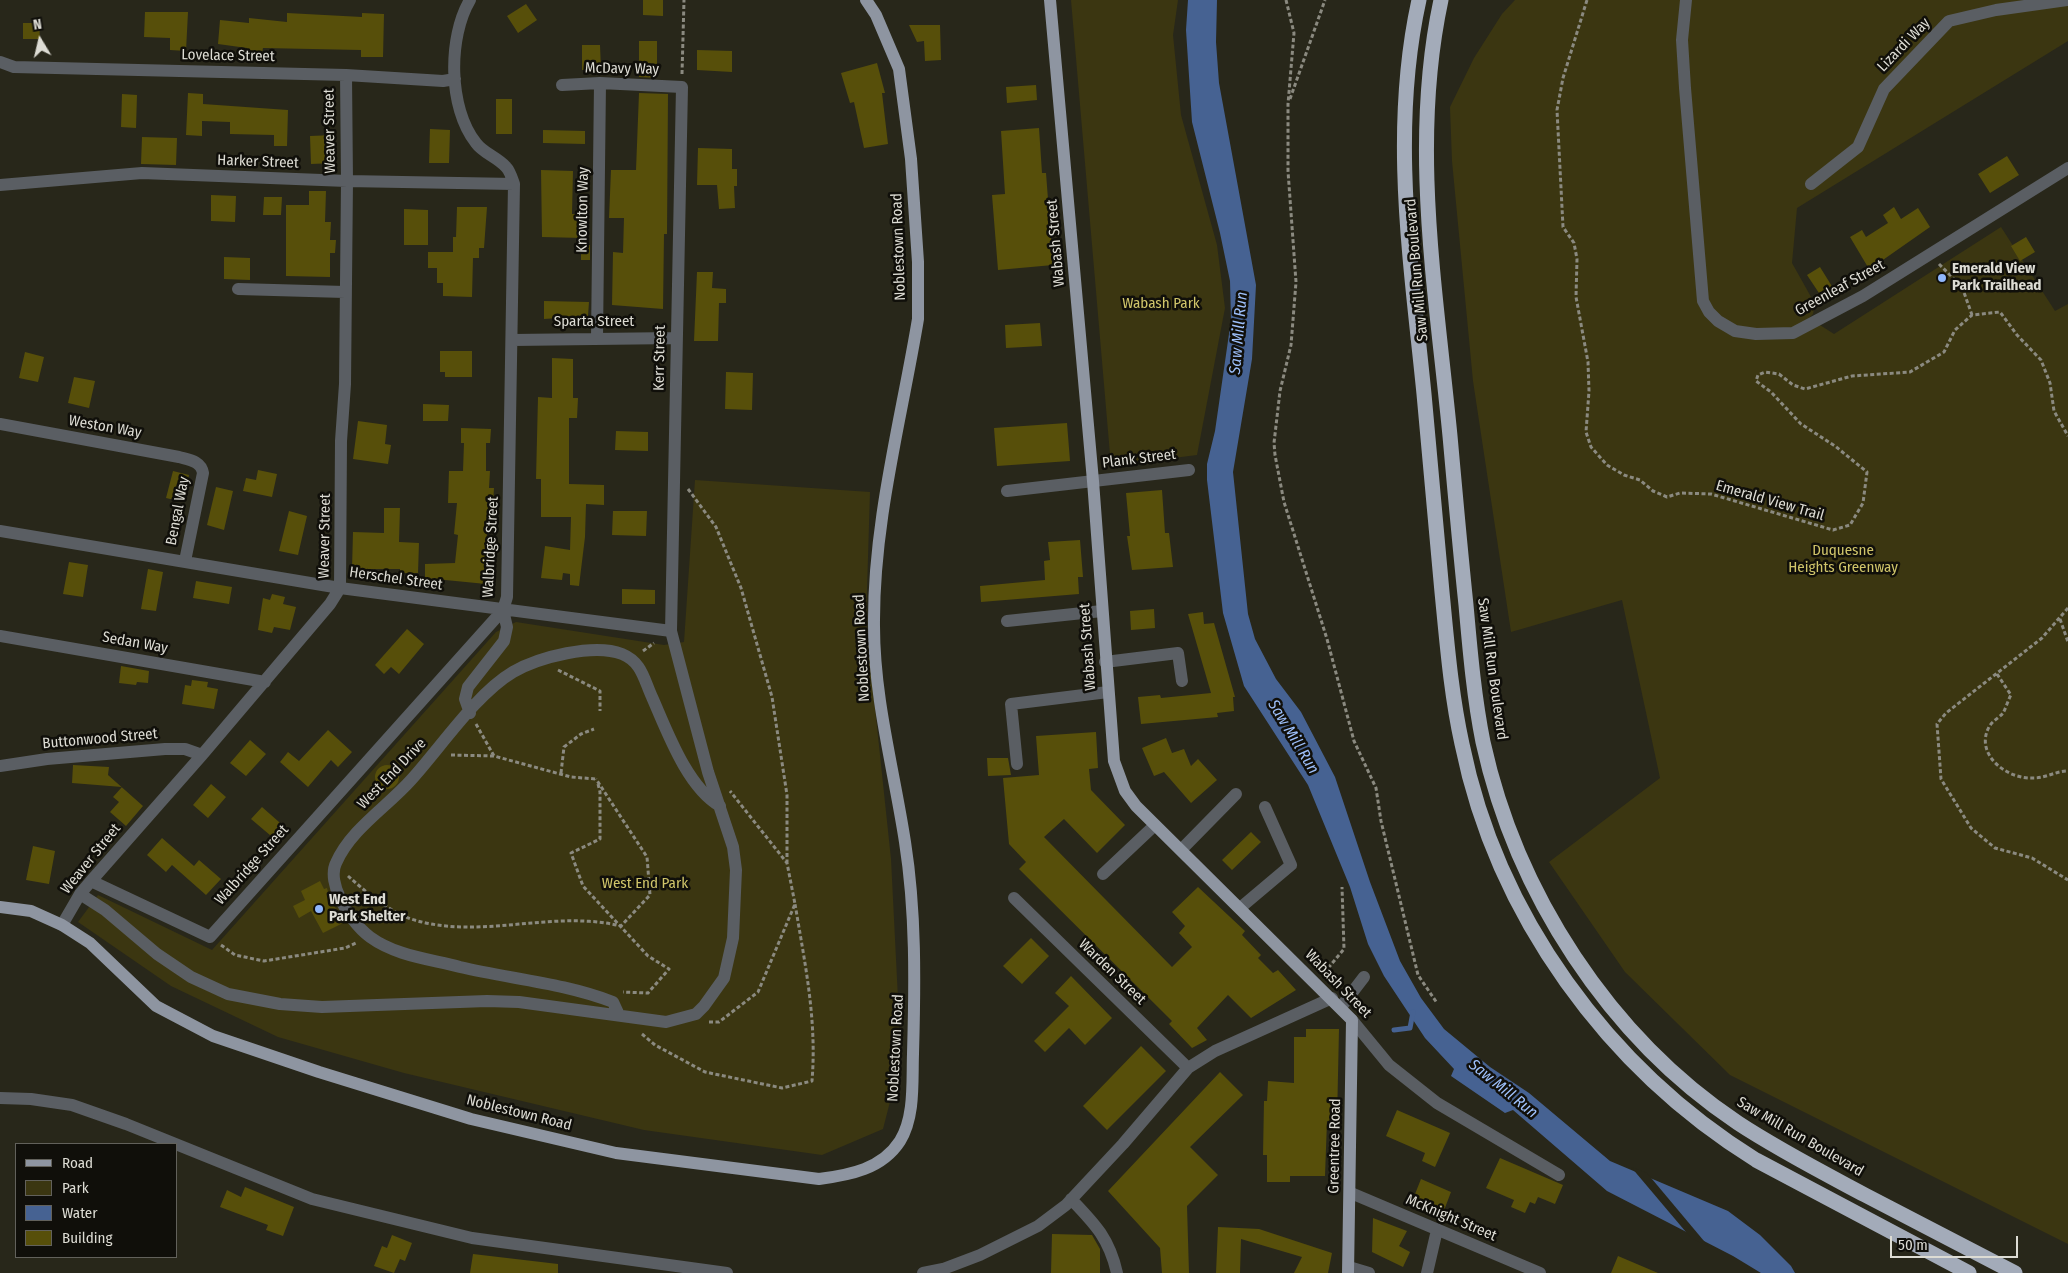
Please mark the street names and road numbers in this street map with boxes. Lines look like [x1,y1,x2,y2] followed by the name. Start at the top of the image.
[1874,14,1934,76] street label: Lizardi Way
[181,46,275,66] street label: Lovelace Street
[585,59,659,79] street label: McDavy Way
[320,88,340,174] street label: Weaver Street
[217,152,299,172] street label: Harker Street
[573,167,593,253] street label: Knowlton Way
[888,193,910,301] street label: Noblestown Road
[1043,198,1069,288] street label: Wabash Street
[1402,198,1432,342] street label: Saw Mill Run Boulevard
[1792,256,1888,320] street label: Greenleaf Street
[554,313,634,331] street label: Sparta Street
[650,325,670,391] street label: Kerr Street
[67,412,143,442] street label: Weston Way
[1101,446,1177,472] street label: Plank Street
[163,475,193,547] street label: Bengal Way
[1714,477,1826,525] street label: Emerald View Trail
[315,493,335,579] street label: Weaver Street
[479,496,503,598] street label: Walbridge Street
[348,564,444,594] street label: Herschel Street
[850,594,874,702] street label: Noblestown Road
[1473,597,1511,741] street label: Saw Mill Run Boulevard
[1076,603,1100,691] street label: Wabash Street
[101,628,169,658] street label: Sedan Way
[42,725,158,753] street label: Buttonwood Street
[354,735,430,813] street label: West End Drive
[57,820,125,898] street label: Weaver Street
[211,821,293,909] street label: Walbridge Street
[1075,935,1149,1009] street label: Warden Street
[1301,946,1375,1022] street label: Wabash Street
[884,994,908,1102] street label: Noblestown Road
[465,1091,573,1135] street label: Noblestown Road
[1733,1093,1867,1181] street label: Saw Mill Run Boulevard
[1325,1098,1345,1194] street label: Greentree Road
[1403,1191,1499,1245] street label: McKnight Street

